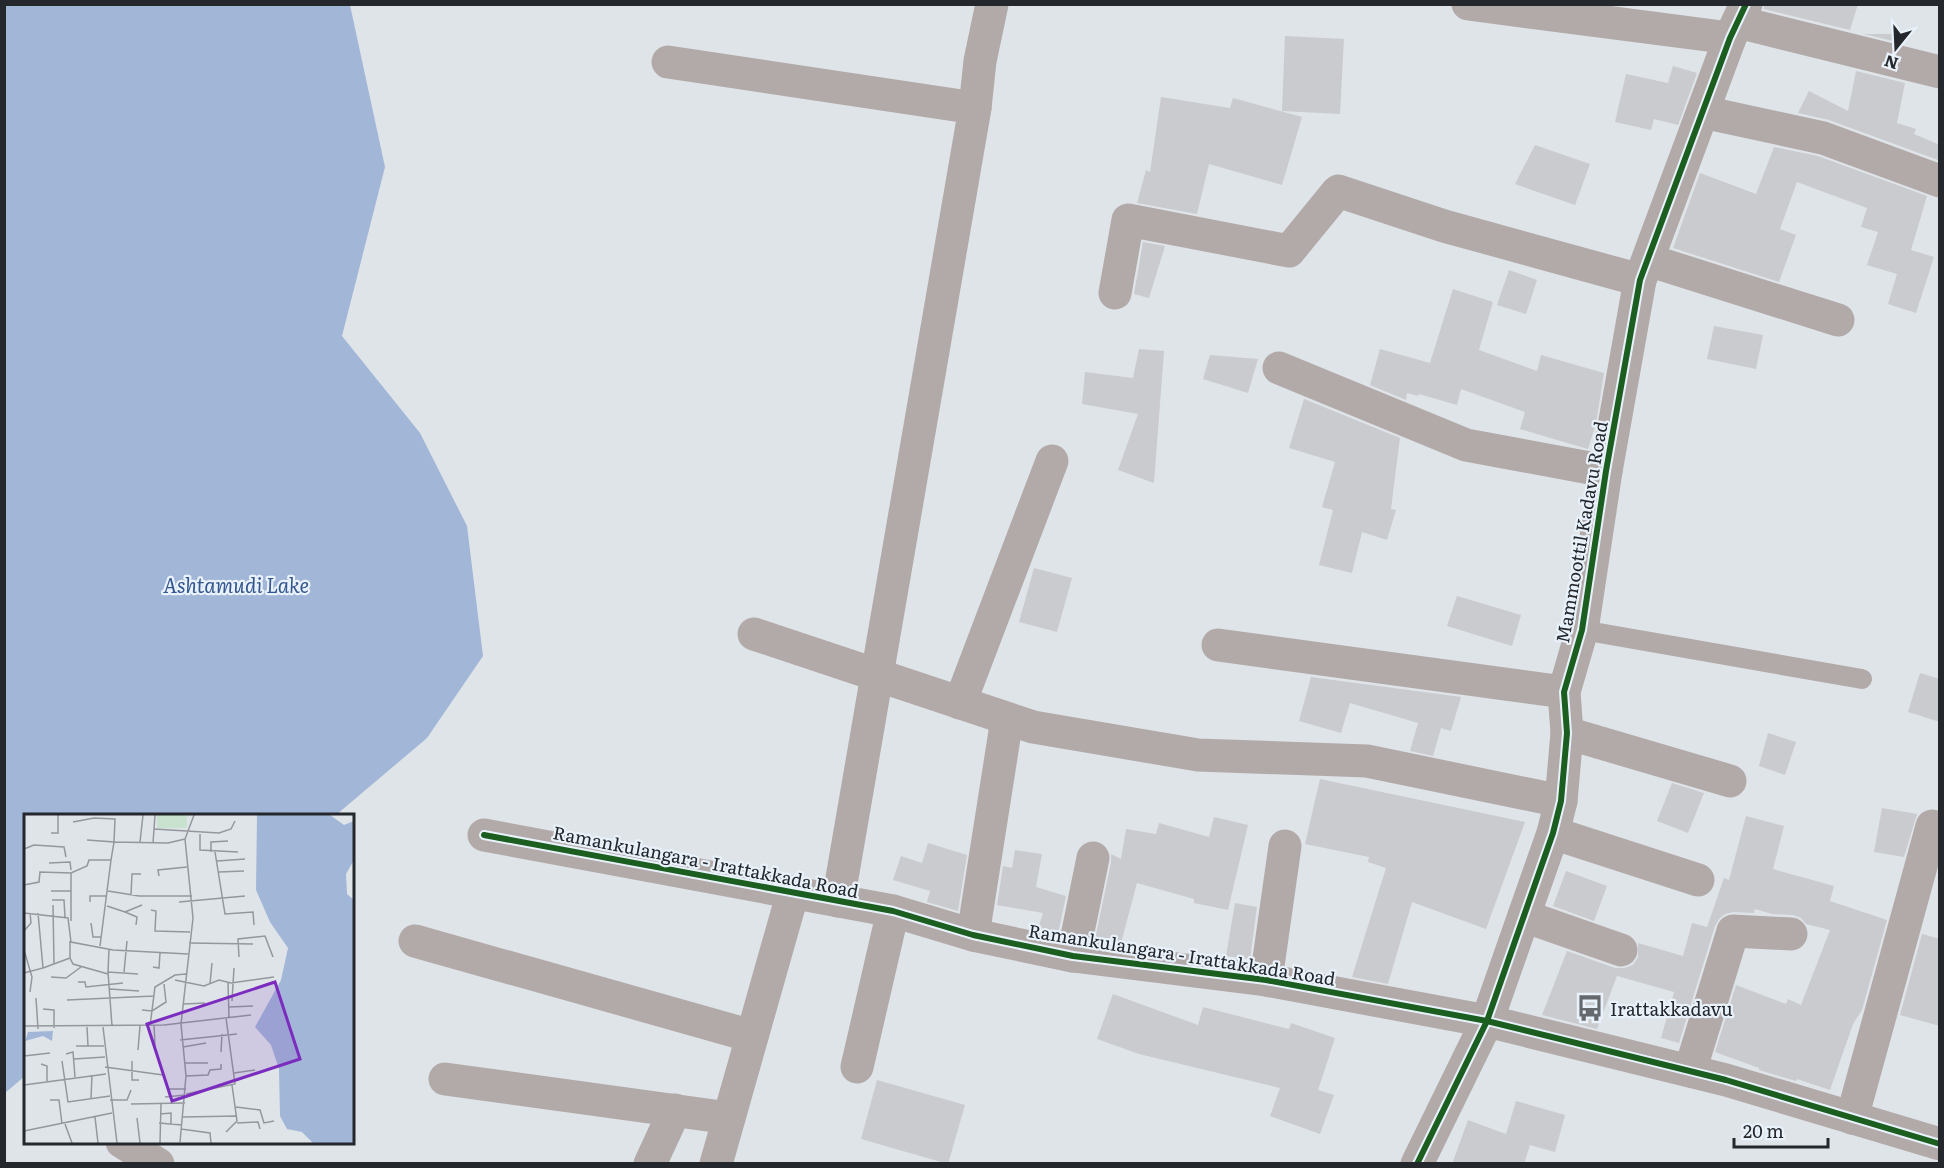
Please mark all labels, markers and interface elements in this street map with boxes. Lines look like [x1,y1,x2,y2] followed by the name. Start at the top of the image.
[1866,18,1926,78] north arrow
[1881,50,1901,77] text: N
[1548,419,1614,645] street label: Mammoottil Kadavu Road
[163,569,309,599] water label: Ashtamudi Lake
[24,814,354,1144] inset map
[551,818,861,904] street label: Ramankulangara - Irattakkada Road
[1026,916,1338,992] street label: Ramankulangara - Irattakkada Road
[1575,993,1605,1023] bus stop icon: Irattakkadavu
[1610,995,1733,1022] place label: Irattakkadavu
[1734,1111,1828,1149] scale bar
[1743,1117,1784,1144] text: 20 m

